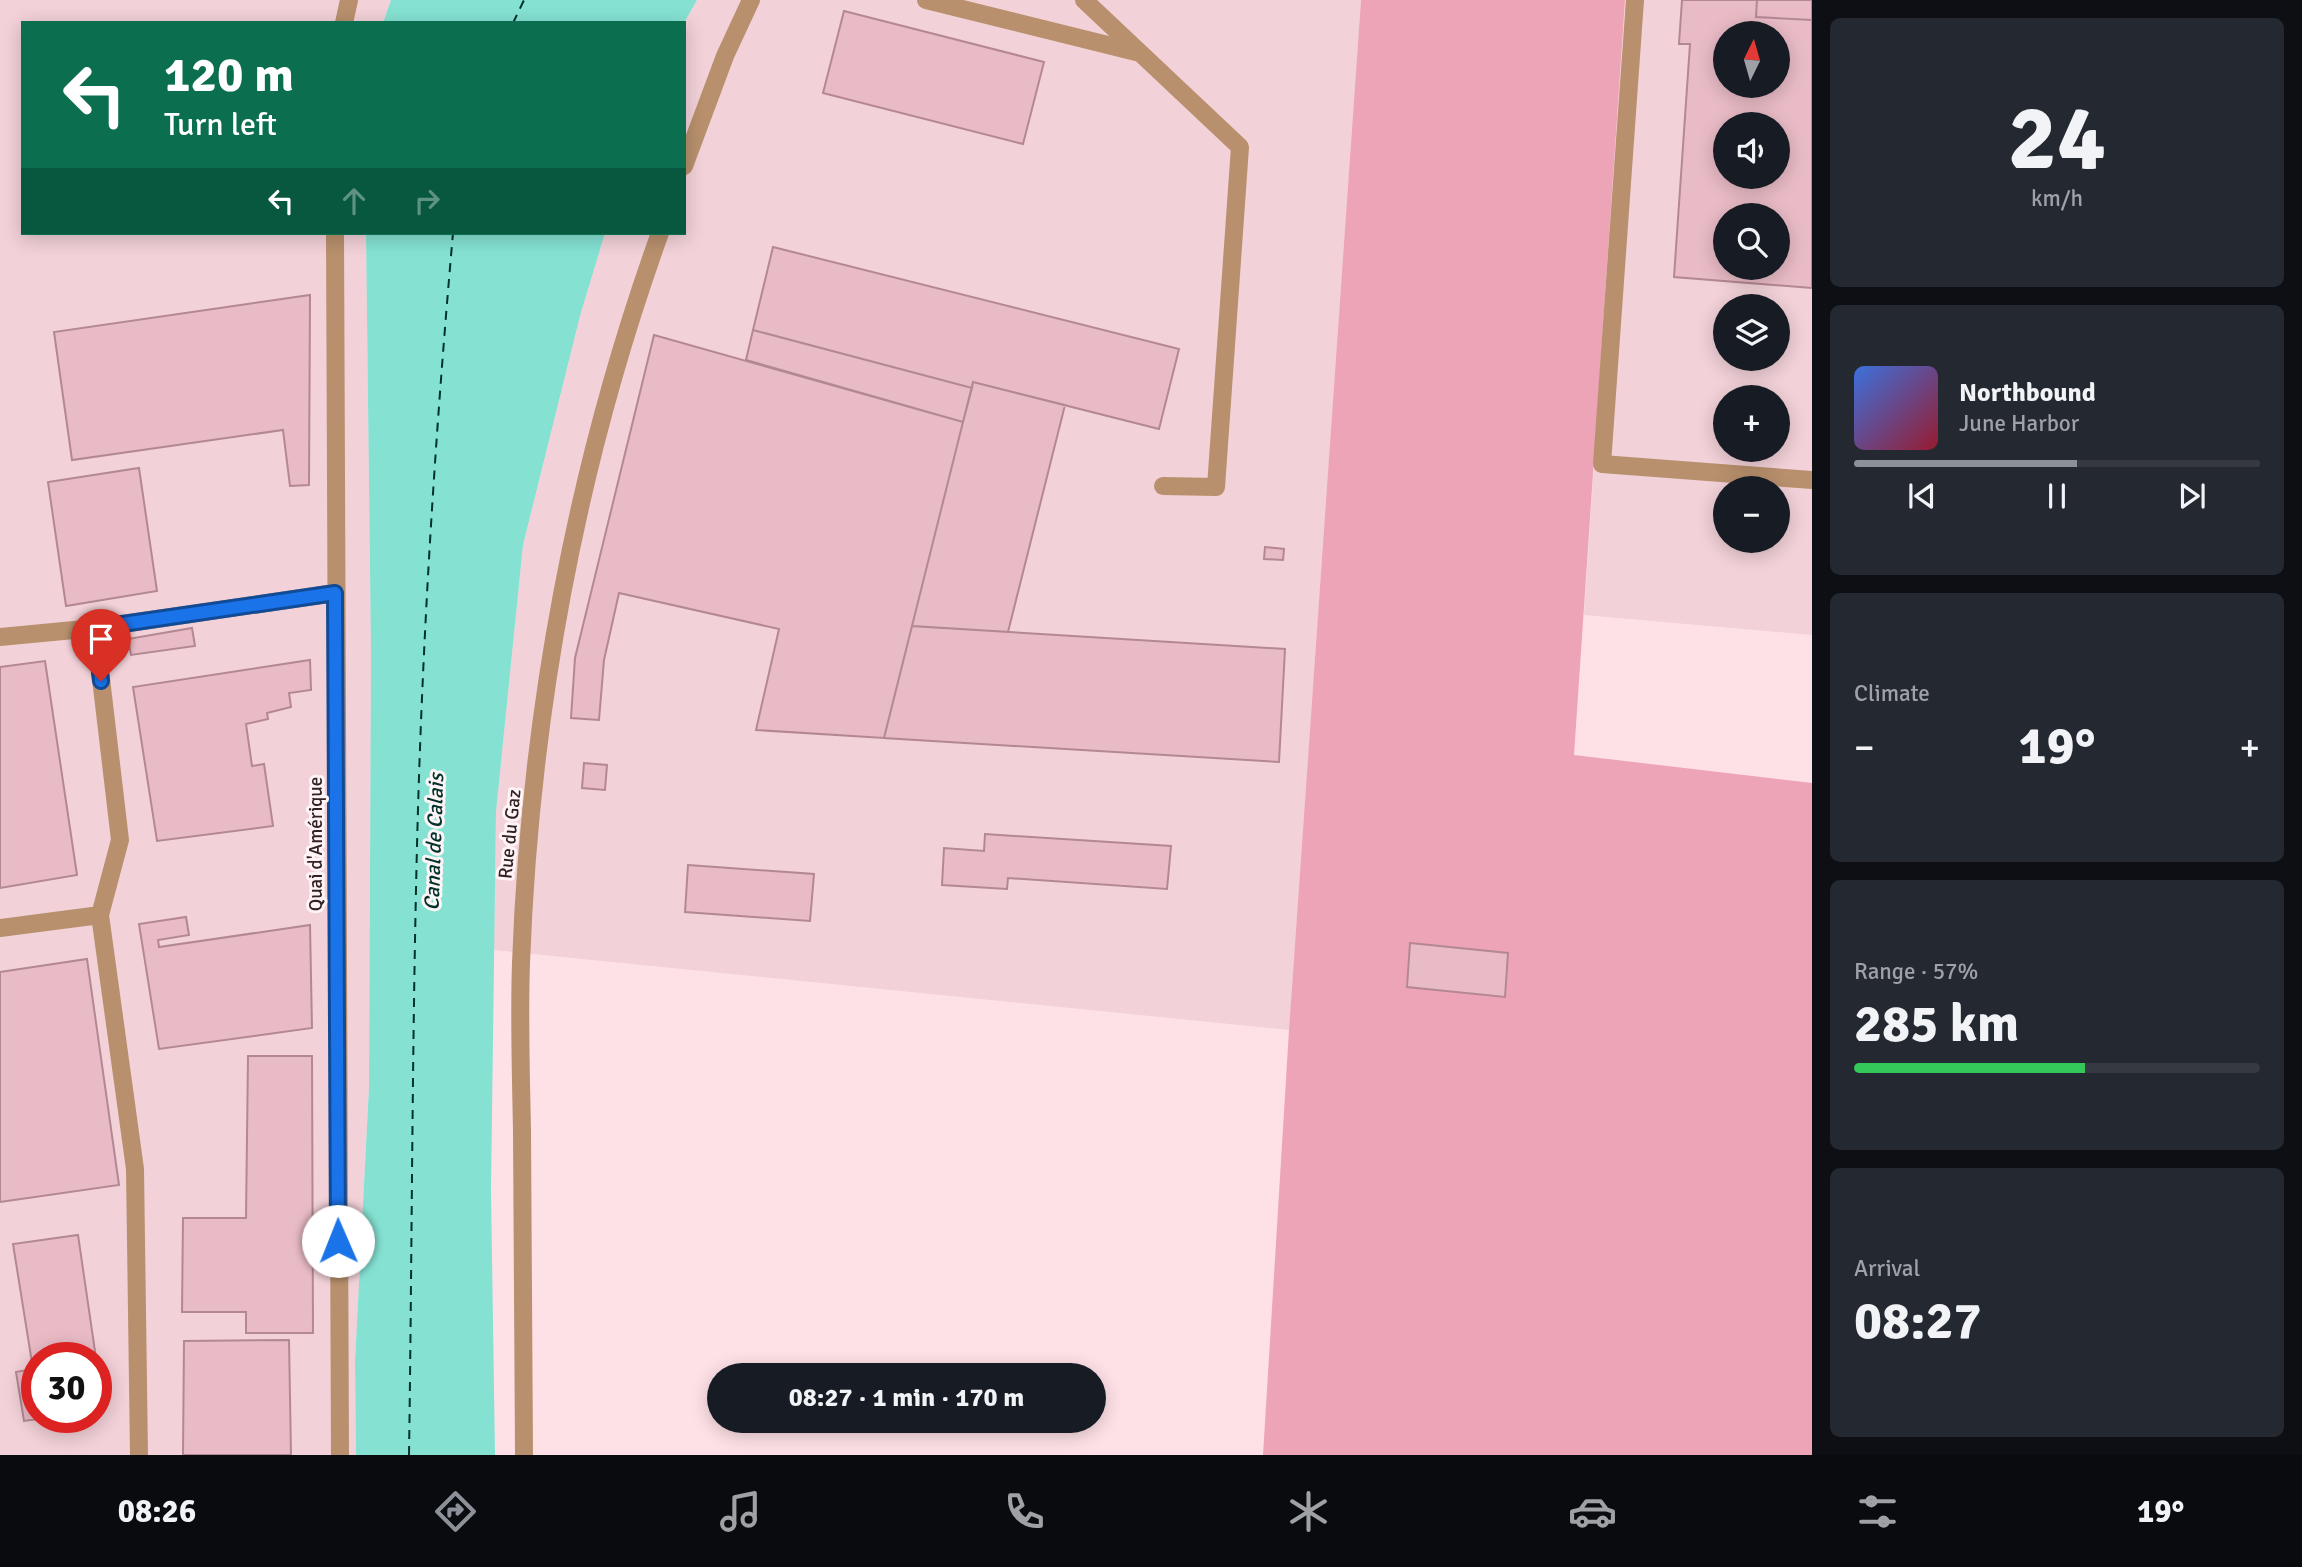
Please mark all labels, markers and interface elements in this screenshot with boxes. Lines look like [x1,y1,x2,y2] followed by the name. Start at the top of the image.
[1713,21,1790,98] north arrow
[1713,21,1790,553] map controls
[164,45,294,105] text: 120 m
[49,49,140,140] icon: left
[2008,82,2106,195] text: 24
[164,105,277,144] text: Turn left
[1713,112,1790,189] button: sound
[262,182,300,220] icon: left
[335,182,373,220] icon: ahead
[408,182,446,220] icon: right
[2031,184,2083,213] text: km/h
[1713,203,1790,280] button: search
[1713,294,1790,371] button: layers
[1959,377,2096,409] text: Northbound
[1713,385,1790,462] button: +
[1959,409,2079,438] text: June Harbor
[1713,476,1790,553] button: −
[1903,477,1941,515] icon: previous
[2038,477,2076,515] icon: pause
[2173,477,2211,515] icon: next
[71,609,131,681] pin
[82,620,120,658] icon: arrive
[1854,679,1930,708] text: Climate
[2019,714,2095,778] text: 19°
[1854,724,1875,771] text: −
[2239,724,2260,771] text: +
[419,771,449,911] water label: Canal de Calais
[304,777,328,911] street label: Quai d'Amérique
[493,788,527,880] street label: Rue du Gaz
[1854,957,1978,986] text: Range · 57%
[1854,992,2019,1056] text: 285 km
[301,1204,375,1278] position arrow
[1854,1254,1920,1283] text: Arrival
[1854,1289,1982,1353] text: 08:27
[21,1342,112,1433] speed limit sign: 30
[789,1382,1024,1414] text: 08:27 · 1 min · 170 m
[431,1487,480,1536] icon: directions
[716,1487,765,1536] icon: music
[1000,1487,1049,1536] icon: phone
[1284,1487,1333,1536] icon: climate
[1568,1487,1617,1536] icon: car
[1853,1487,1902,1536] icon: filters
[118,1492,196,1531] text: 08:26
[2137,1492,2184,1531] text: 19°

